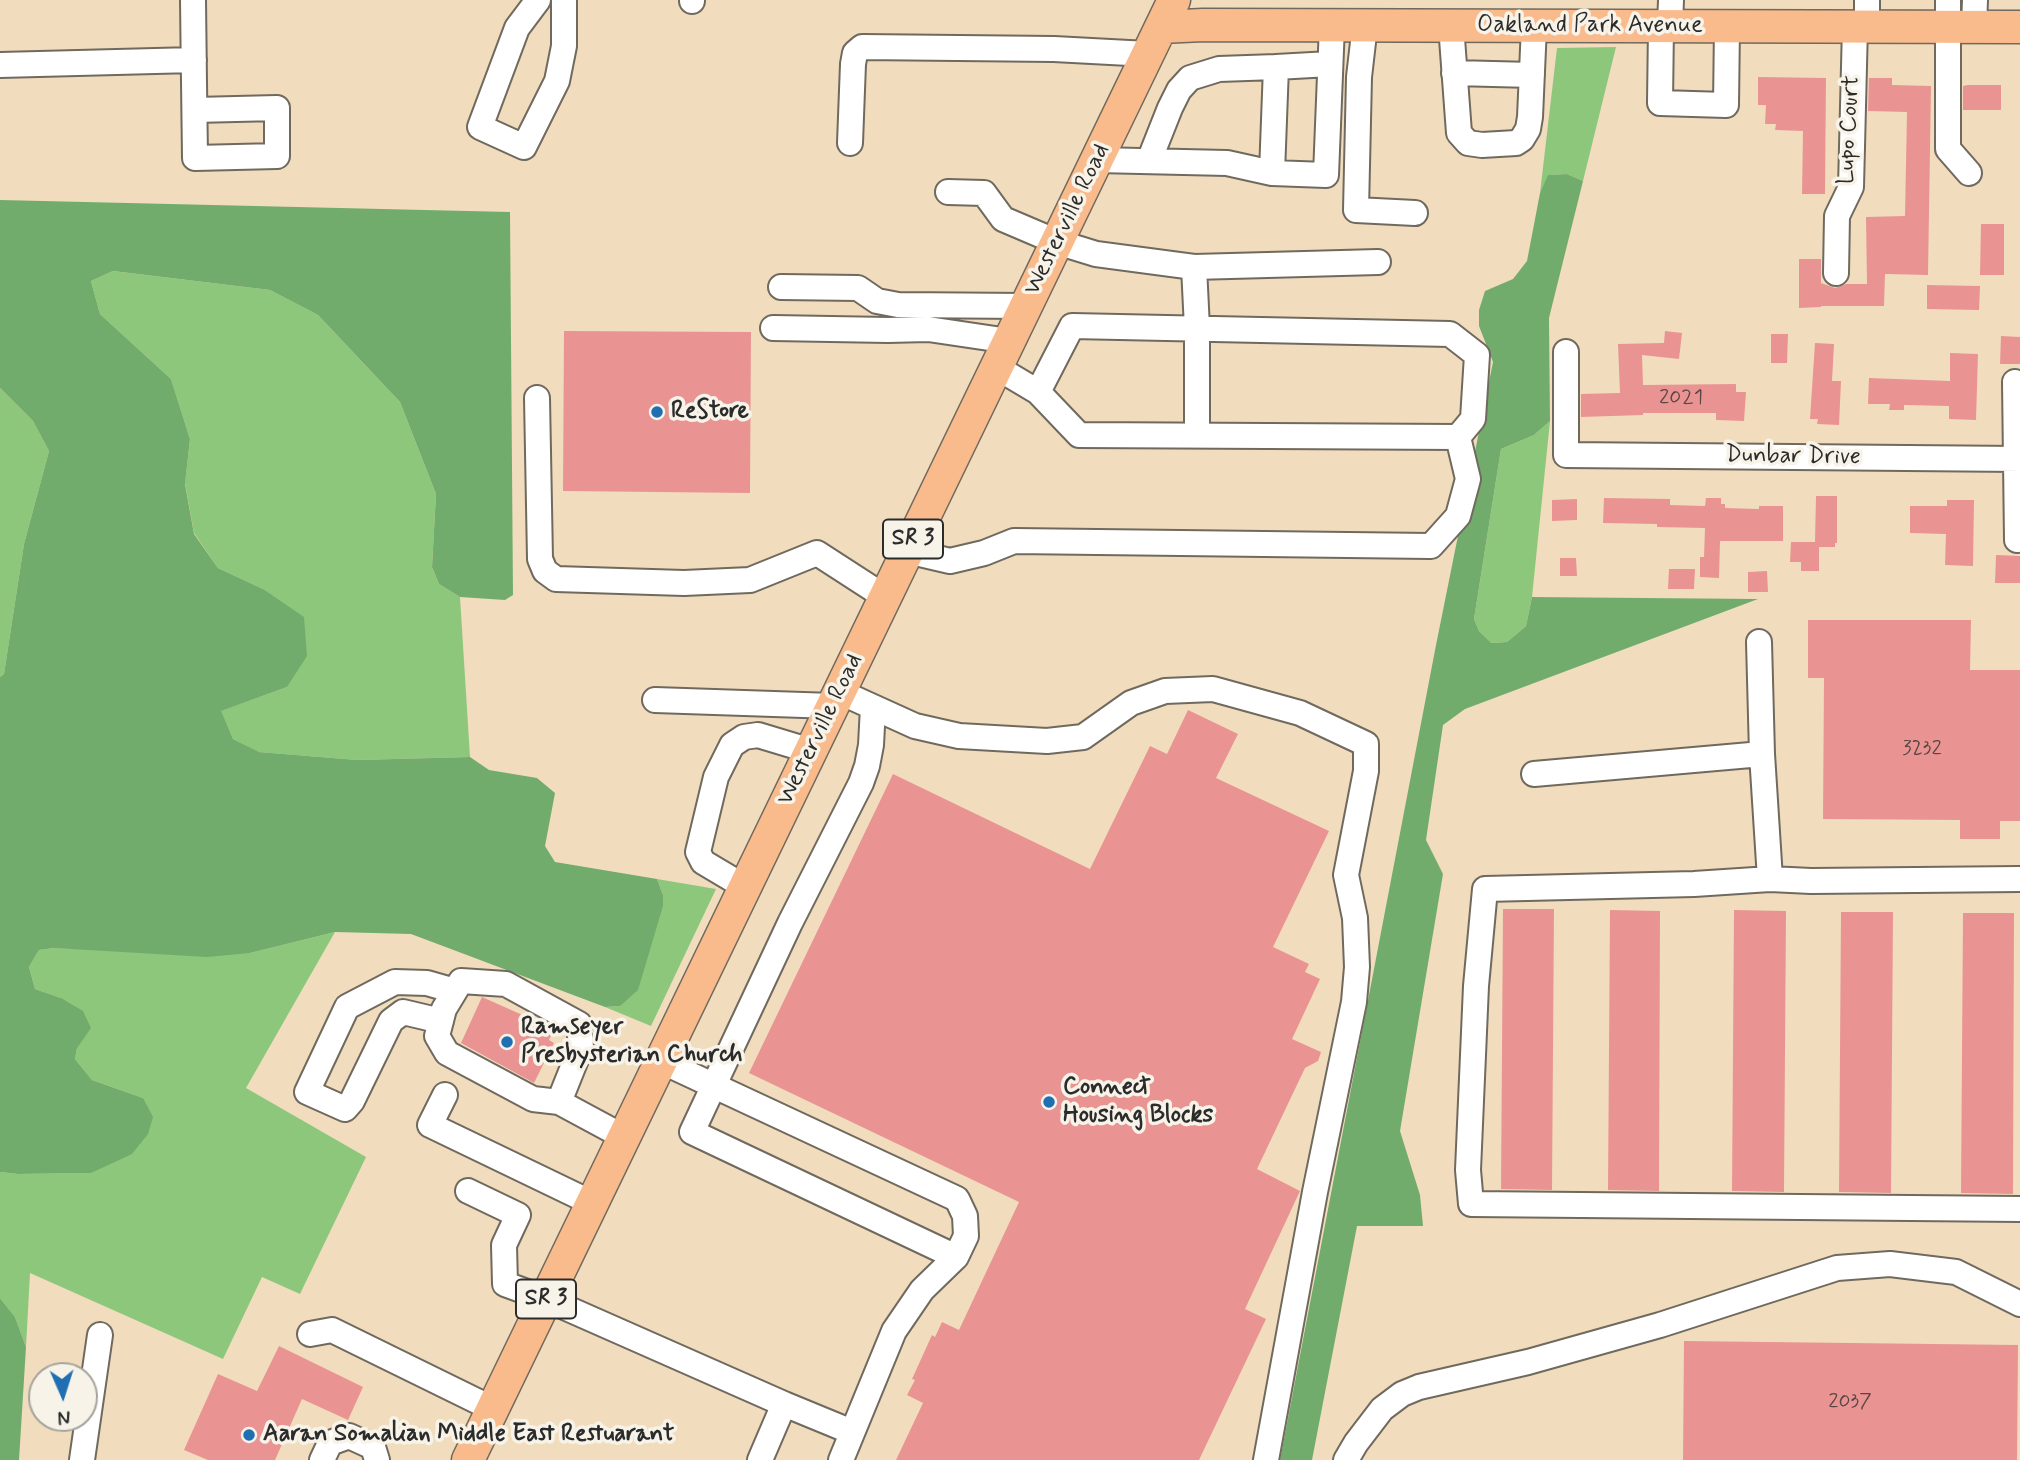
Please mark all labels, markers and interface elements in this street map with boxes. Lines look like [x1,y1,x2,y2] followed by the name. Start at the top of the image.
[1477,12,1703,40] street label: Oakland Park Avenue
[1833,75,1867,185] street label: Lupo Court
[1019,140,1117,300] street label: Westerville Road
[1659,386,1703,412] house number: 2021
[671,398,749,426] place label: ReStore
[649,404,665,420] marker: ReStore
[1725,441,1861,473] street label: Dunbar Drive
[883,520,943,558] road number: SR 3
[772,650,870,810] street label: Westerville Road
[1902,737,1942,763] house number: 3232
[521,1014,743,1070] place label: Ramseyer Presbysterian Church
[499,1034,515,1050] marker: Ramseyer Presbysterian Church
[1063,1074,1213,1130] place label: Connect Housing Blocks
[1041,1094,1057,1110] marker: Connect Housing Blocks
[516,1280,576,1318] road number: SR 3
[28,1362,98,1432] north arrow
[1828,1390,1872,1416] house number: 2037
[57,1404,71,1429] text: N
[263,1421,674,1449] place label: Aaran Somalian Middle East Restuarant
[241,1427,257,1443] marker: Aaran Somalian Middle East Restuarant

